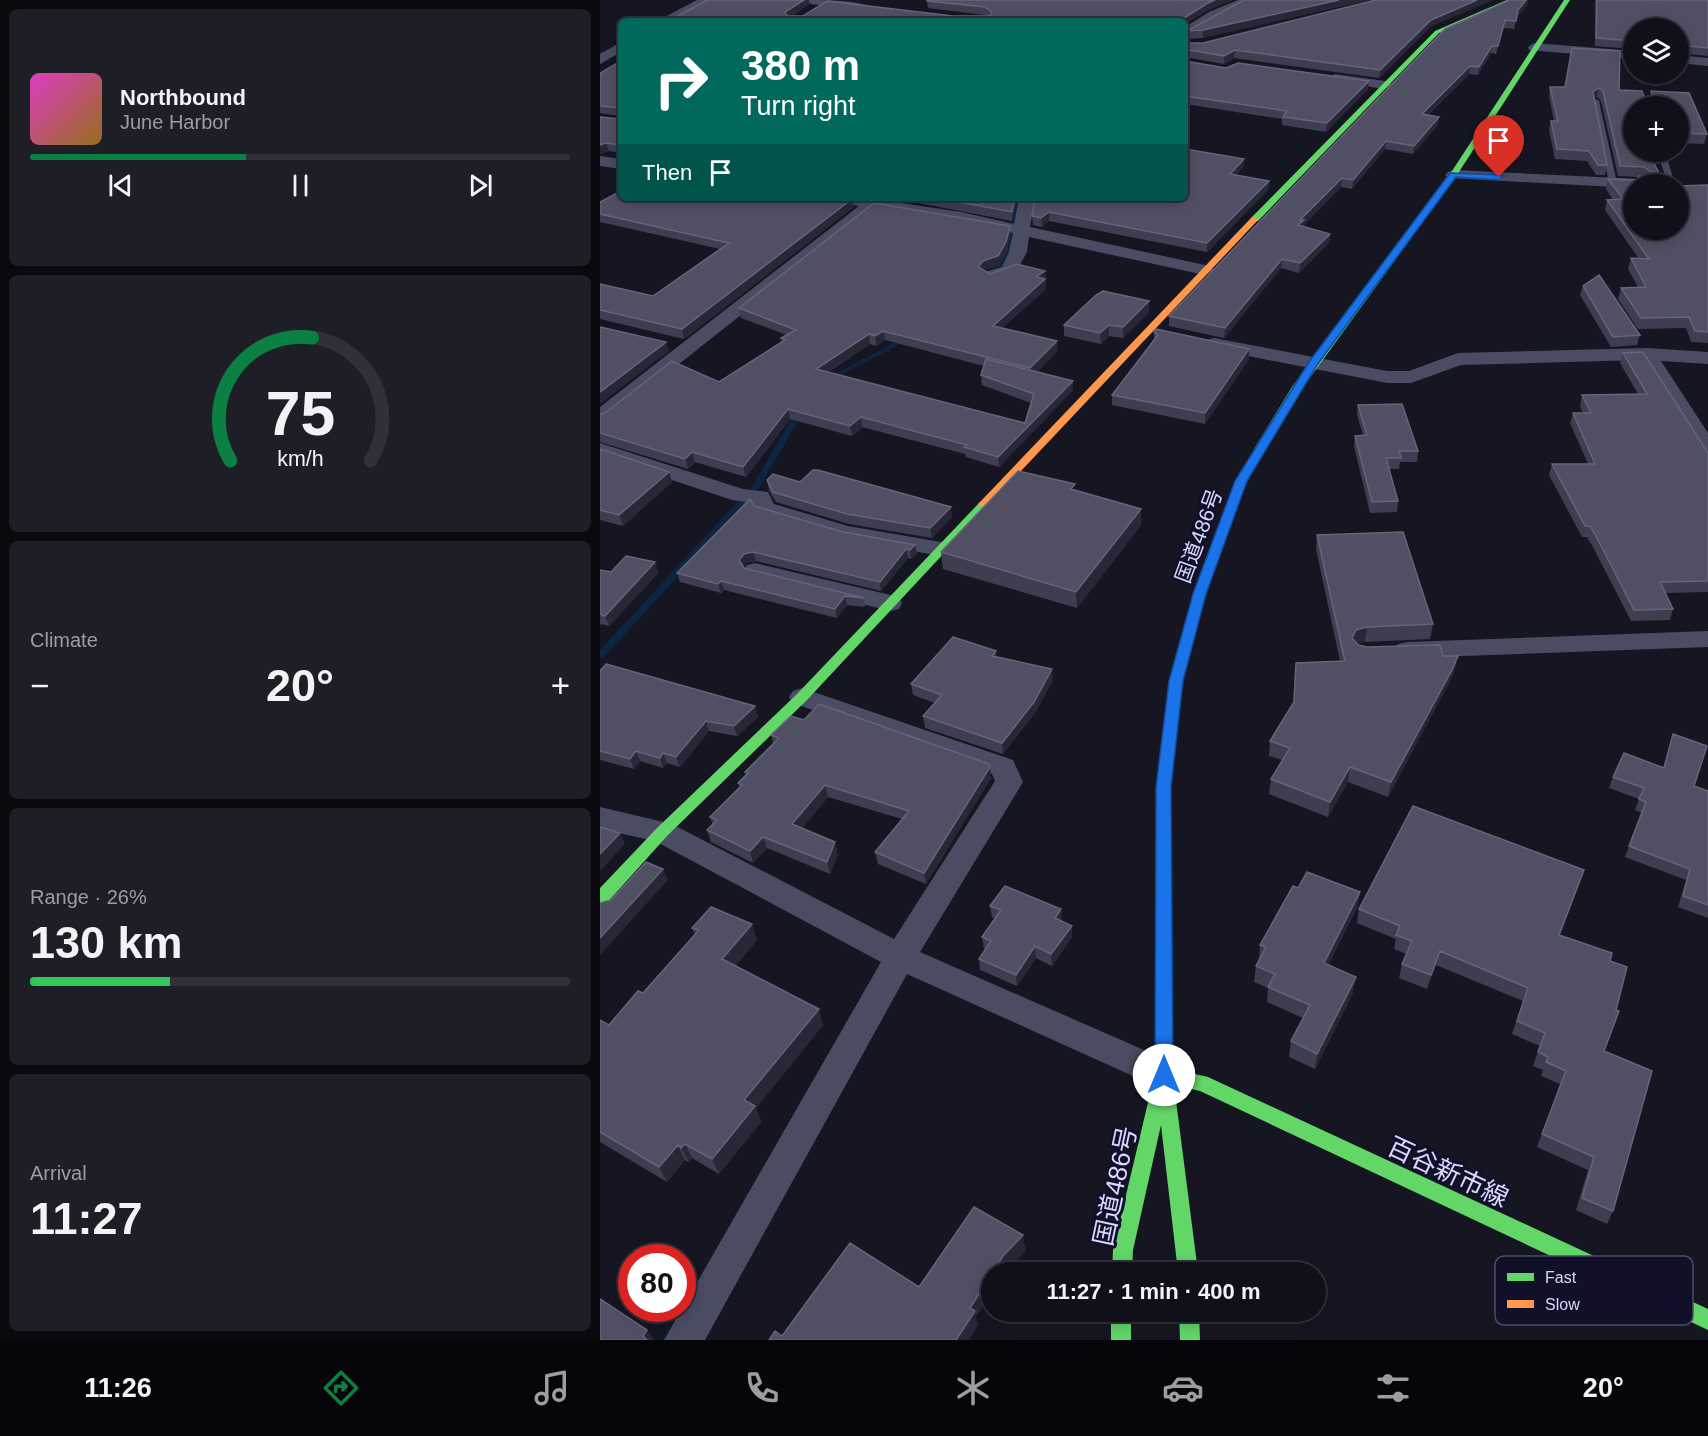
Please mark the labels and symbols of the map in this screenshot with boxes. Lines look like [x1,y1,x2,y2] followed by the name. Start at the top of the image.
[1473,115,1524,177] pin
[1171,486,1226,586] street label: 国道486号
[1132,1043,1196,1107] position arrow
[1088,1124,1142,1248] street label: 国道486号
[1383,1131,1513,1213] street label: 百谷新市線
[618,1244,696,1322] speed limit sign: 80
[1495,1256,1693,1325] legend
[1545,1269,1577,1286] text: Fast
[1545,1296,1580,1313] text: Slow

